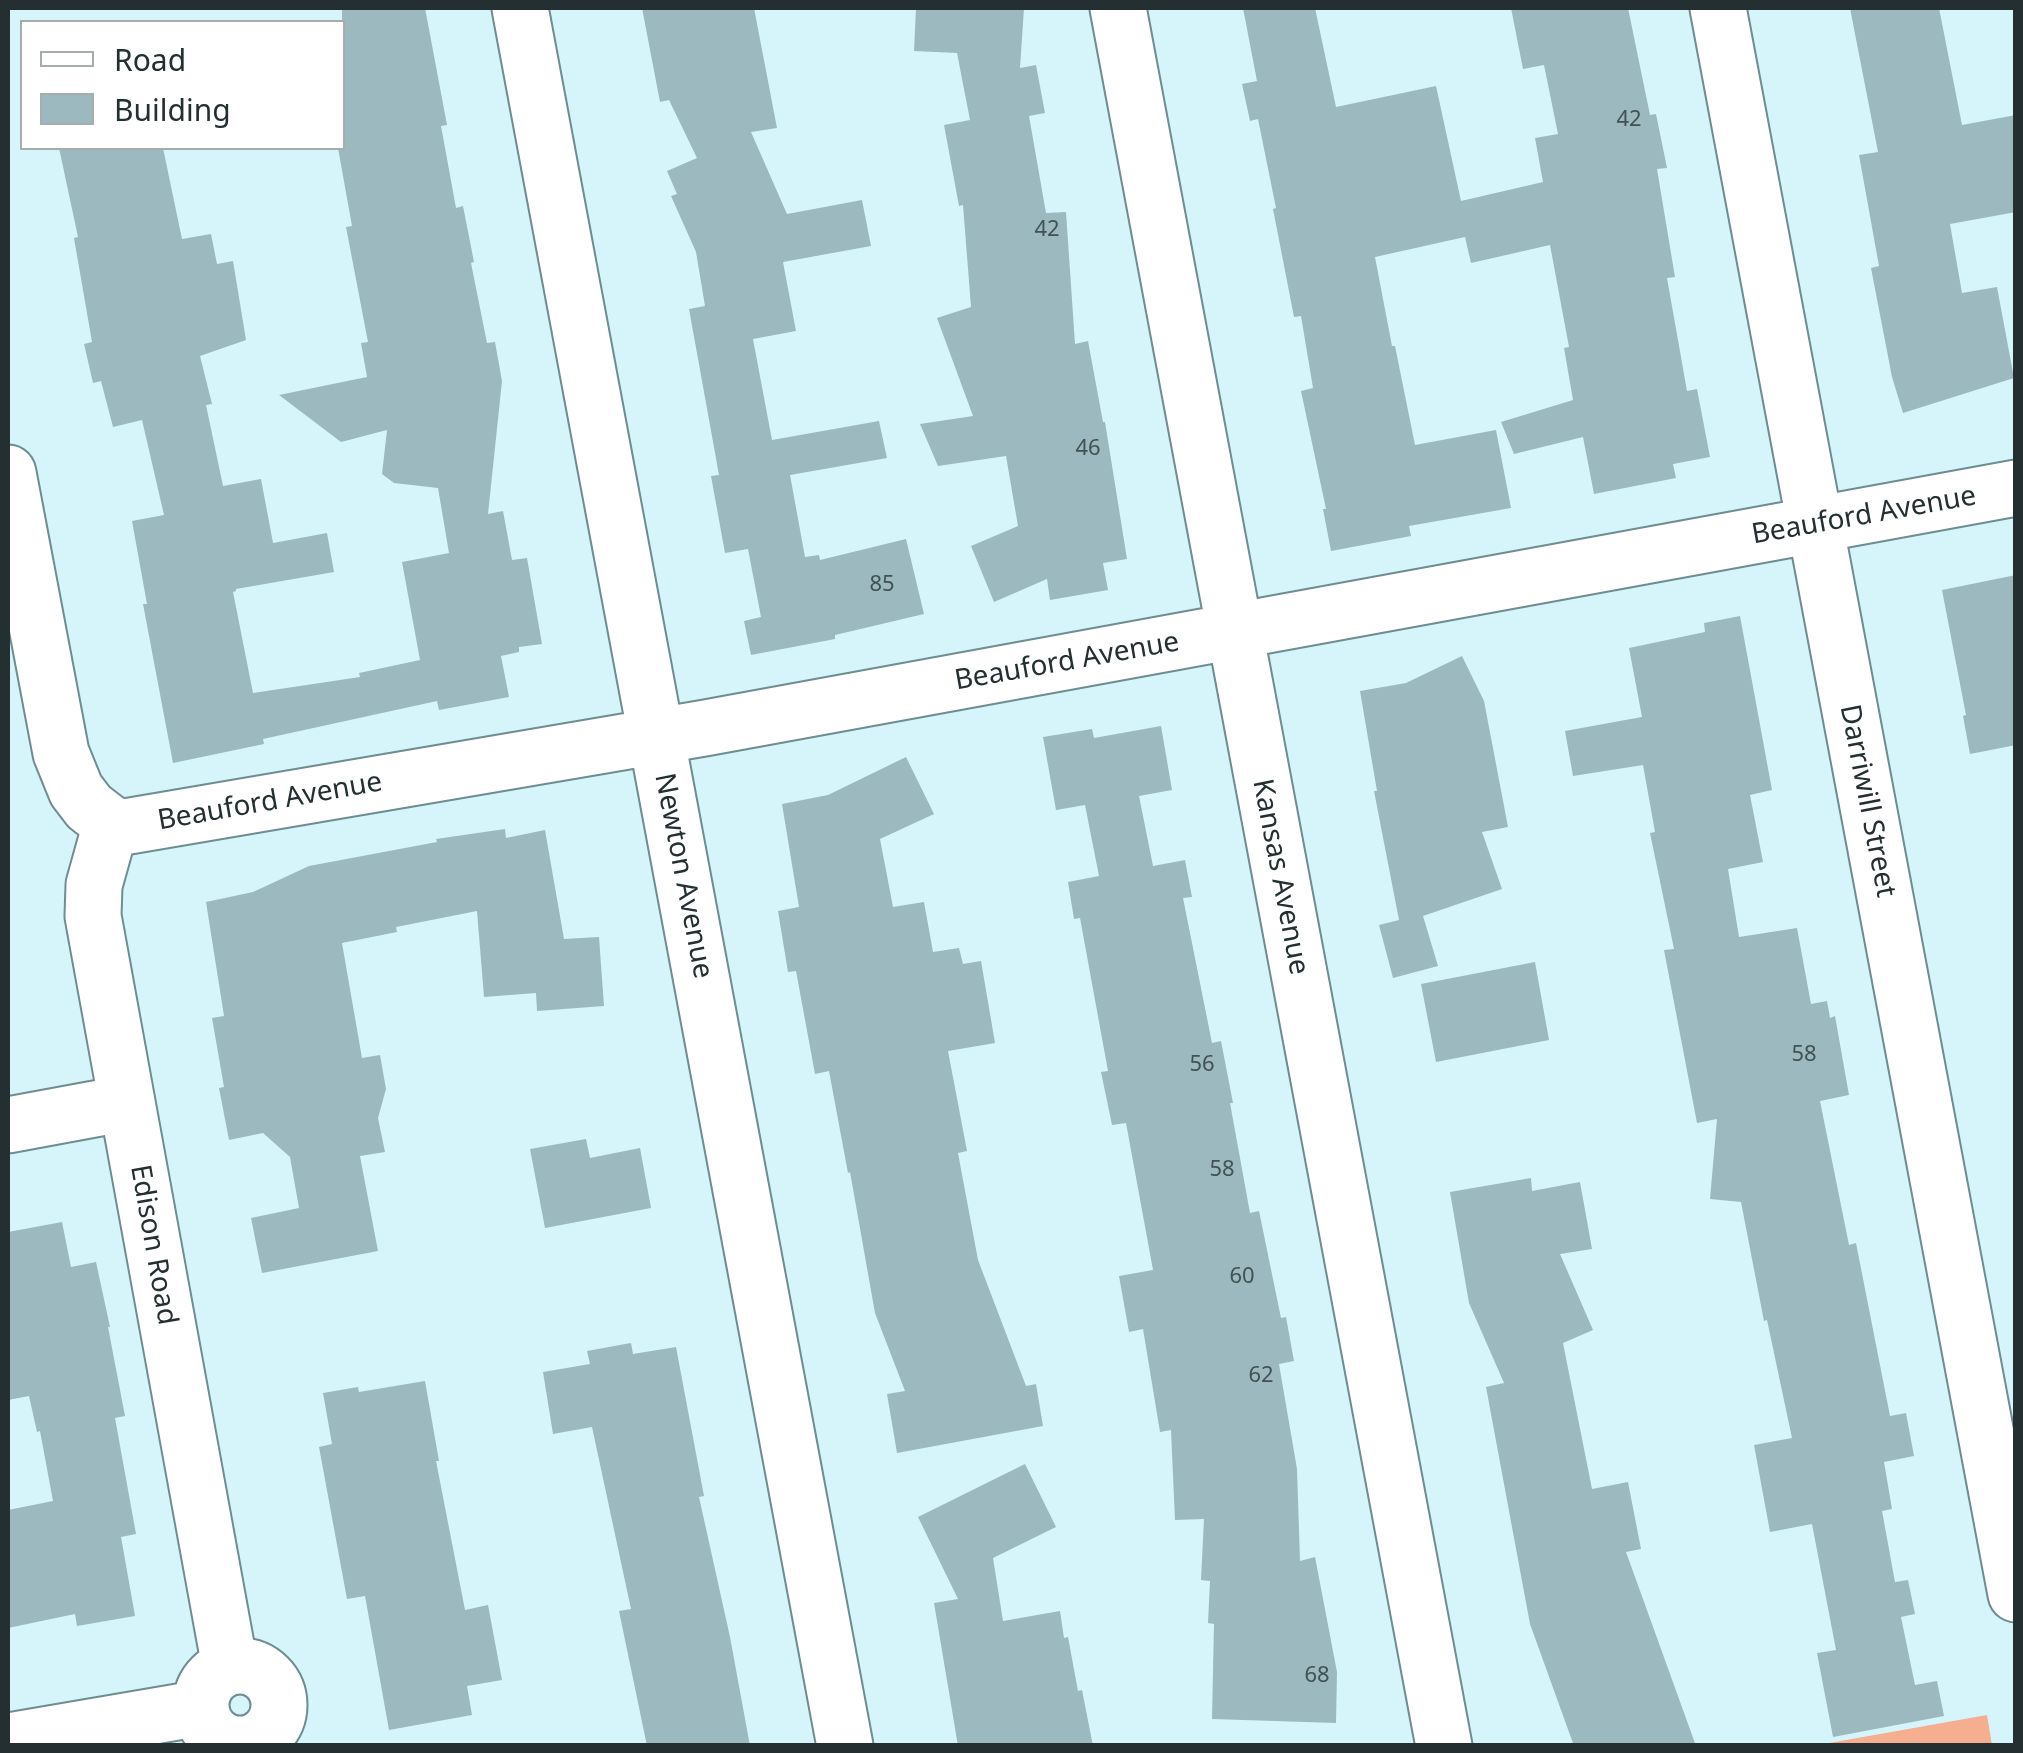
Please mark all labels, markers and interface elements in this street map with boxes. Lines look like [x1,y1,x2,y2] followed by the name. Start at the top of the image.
[20,20,345,150] legend
[114,39,186,80] text: Road
[114,89,231,130] text: Building
[1616,107,1642,133] house number: 42
[1034,217,1060,243] house number: 42
[1075,436,1101,462] house number: 46
[1749,480,1979,552] street label: Beauford Avenue
[869,572,895,598] house number: 85
[952,626,1182,698] street label: Beauford Avenue
[1832,702,1902,900] street label: Darriwill Street
[155,766,385,838] street label: Beauford Avenue
[647,770,719,982] street label: Newton Avenue
[1245,776,1315,978] street label: Kansas Avenue
[1791,1042,1817,1068] house number: 58
[1189,1052,1215,1078] house number: 56
[1209,1157,1235,1183] house number: 58
[122,1162,184,1328] street label: Edison Road
[1229,1264,1255,1290] house number: 60
[1248,1363,1274,1389] house number: 62
[1304,1663,1330,1689] house number: 68

